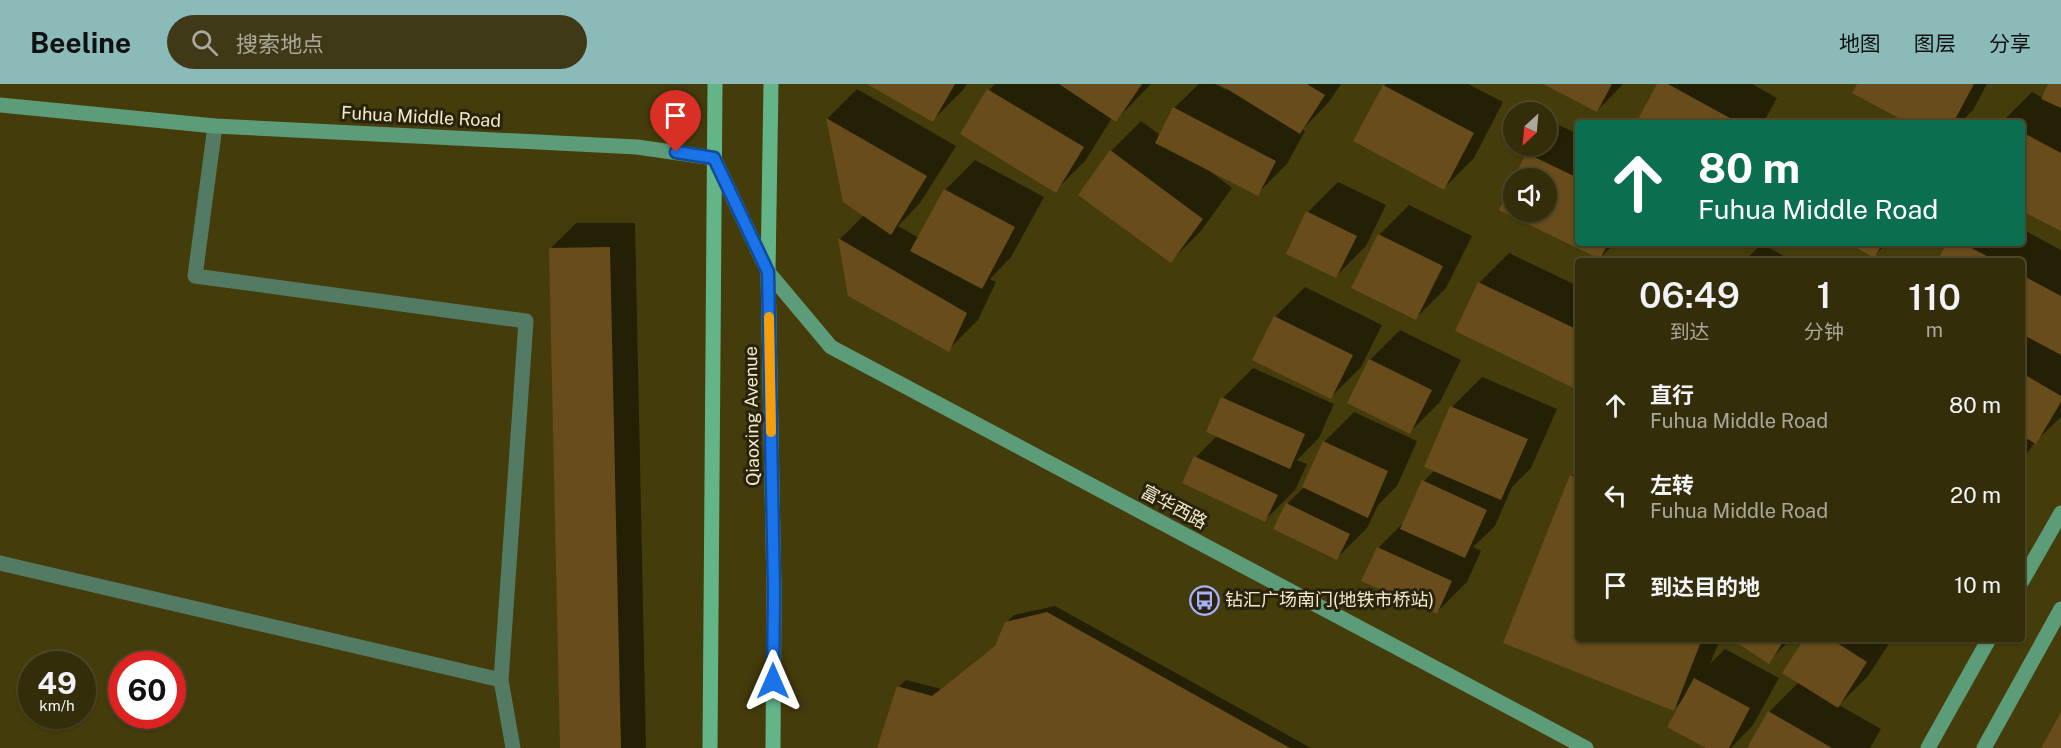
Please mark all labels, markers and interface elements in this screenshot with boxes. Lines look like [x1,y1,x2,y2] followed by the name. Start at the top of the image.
[167,15,587,69] search box
[30,26,131,59] text: Beeline
[188,26,221,59] icon: search
[236,31,324,57] text: 搜索地点
[1839,31,1881,56] text: 地图
[1914,31,1956,56] text: 图层
[1989,31,2031,56] text: 分享
[650,90,701,152] pin
[659,99,692,132] icon: arrive
[340,102,502,131] street label: Fuhua Middle Road
[1503,102,1557,156] north arrow
[1503,102,1557,222] map controls
[1698,143,1800,192] text: 80 m
[1599,144,1677,222] icon: ahead
[1503,168,1557,222] button: sound
[1698,193,1938,225] text: Fuhua Middle Road
[1639,274,1740,316] text: 06:49
[1816,274,1832,316] text: 1
[1908,276,1961,318] text: 110
[1926,318,1943,342] text: m
[1669,320,1709,344] text: 到达
[1804,320,1844,344] text: 分钟
[740,346,763,486] street label: Qiaoxing Avenue
[1650,382,1694,408] text: 直行
[1599,389,1632,422] icon: ahead
[1949,392,2001,418] text: 80 m
[1650,409,1828,433] text: Fuhua Middle Road
[1650,472,1694,498] text: 左转
[1599,479,1632,512] icon: left
[1138,480,1211,533] street label: 富华西路
[1950,482,2001,508] text: 20 m
[1650,499,1828,523] text: Fuhua Middle Road
[1599,569,1632,602] icon: arrive
[1954,572,2001,598] text: 10 m
[1650,574,1760,600] text: 到达目的地
[1188,584,1220,616] bus stop icon: 钻汇广场南门(地铁市桥站)
[1225,589,1434,610] place label: 钻汇广场南门(地铁市桥站)
[741,649,805,713] position arrow
[108,651,186,729] speed limit sign: 60
[37,665,77,701] text: 49
[39,697,75,714] text: km/h

